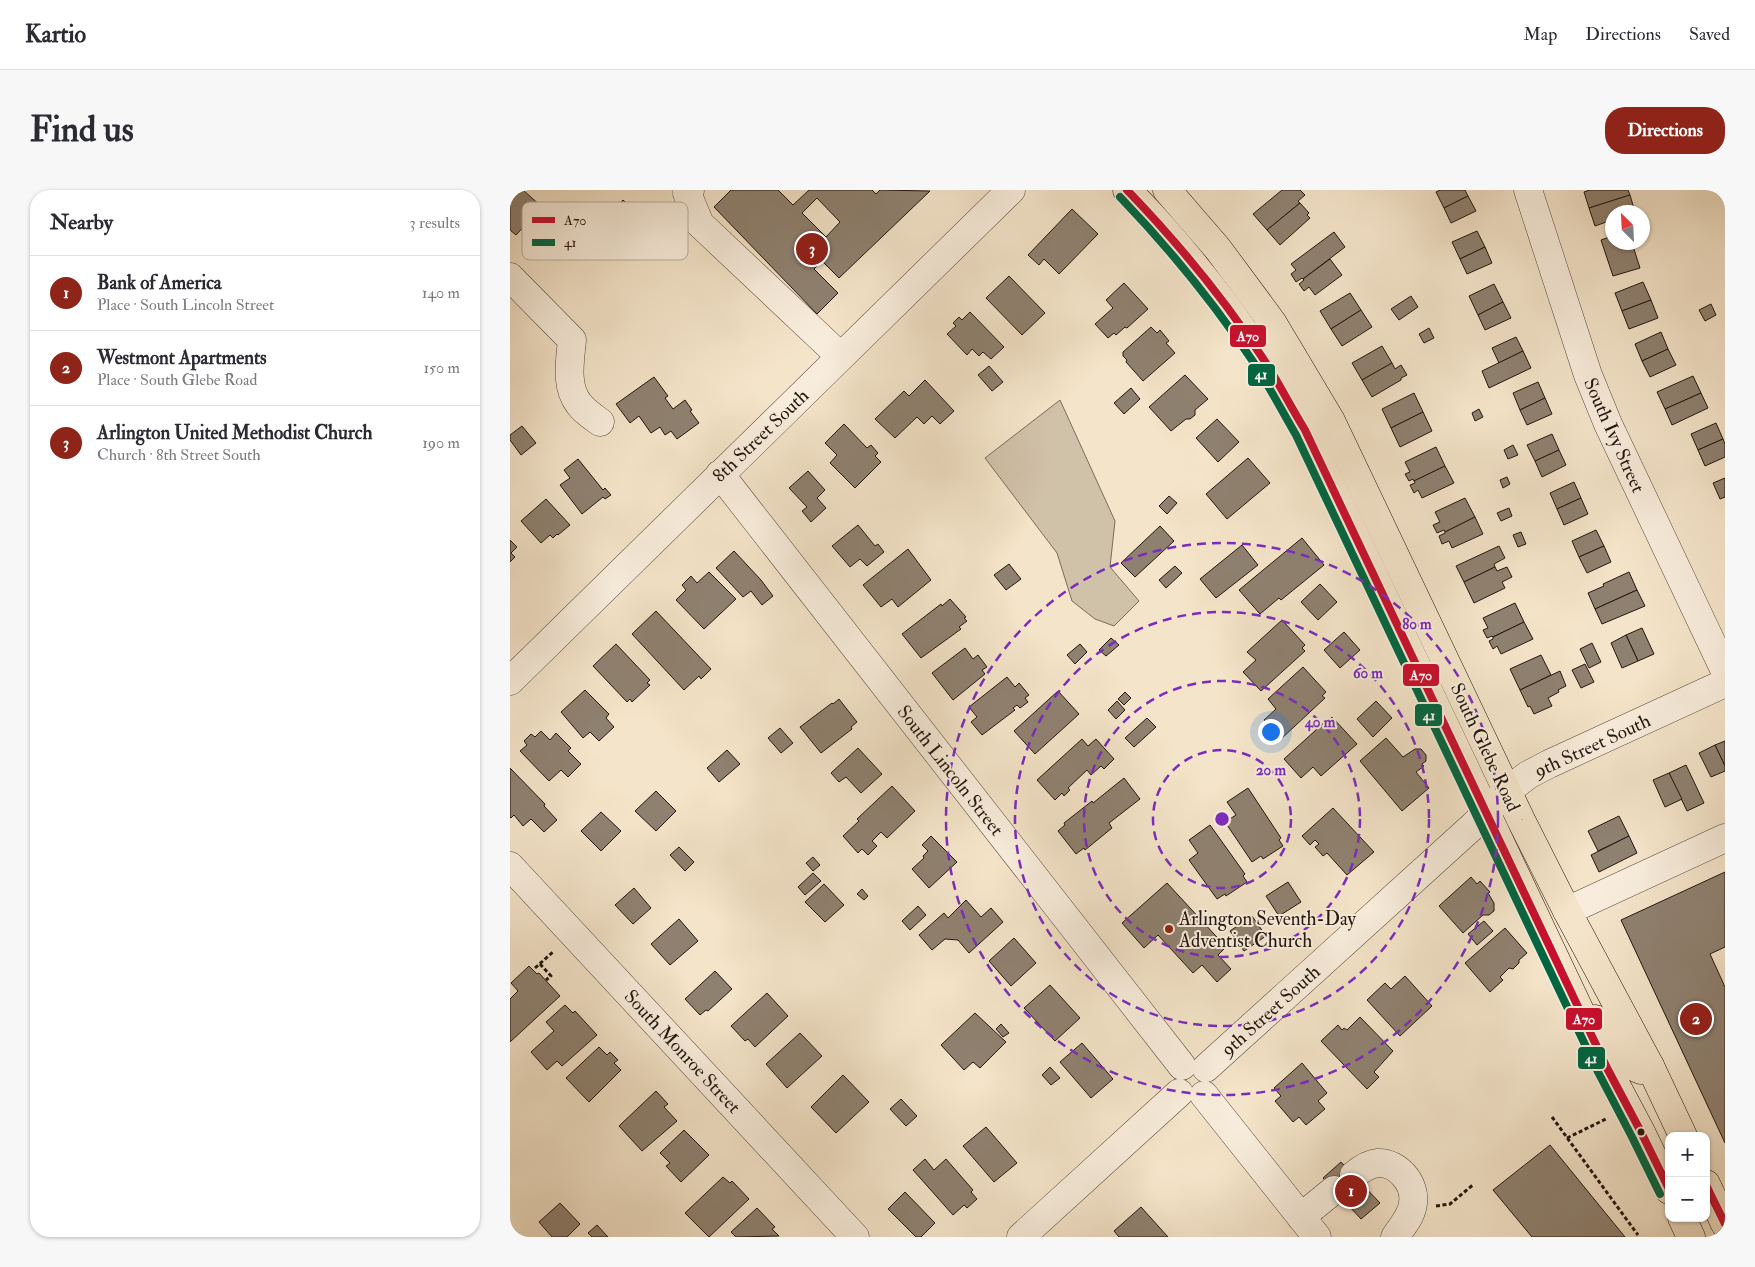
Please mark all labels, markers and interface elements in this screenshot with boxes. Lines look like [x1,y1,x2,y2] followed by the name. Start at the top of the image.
[25,19,86,50] text: Kartio
[1524,23,1557,46] text: Map
[1585,23,1661,46] text: Directions
[1689,23,1730,46] text: Saved
[1605,107,1725,154] button: Directions
[30,108,134,152] text: Find us
[522,202,688,260] legend
[1605,205,1650,250] north arrow
[50,209,113,236] text: Nearby
[563,212,586,229] text: A70
[409,213,460,233] text: 3 results
[796,230,828,268] pin: 3
[564,234,577,251] text: 41
[97,271,222,295] text: Bank of America
[63,283,69,303] text: 1
[422,283,460,303] text: 140 m
[97,295,274,315] text: Place · South Lincoln Street
[1229,324,1267,348] line badge: A70
[1236,328,1259,345] text: A70
[97,346,267,370] text: Westmont Apartments
[62,358,70,378] text: 2
[423,358,460,378] text: 150 m
[1247,363,1276,387] line badge: 41
[1254,366,1267,383] text: 41
[97,370,257,390] text: Place · South Glebe Road
[1578,374,1650,497] street label: South Ivy Street
[708,384,814,488] street label: 8th Street South
[97,421,372,445] text: Arlington United Methodist Church
[63,433,69,453] text: 3
[422,433,460,453] text: 190 m
[97,445,261,465] text: Church · 8th Street South
[1402,615,1432,634] text: 80 m
[1402,663,1440,687] line badge: A70
[1353,664,1383,683] text: 60 m
[1409,667,1432,684] text: A70
[1445,679,1526,816] street label: South Glebe Road
[892,700,1009,841] street label: South Lincoln Street
[1414,703,1443,727] line badge: 41
[1422,707,1435,724] text: 41
[1529,709,1654,784] street label: 9th Street South
[1304,713,1336,732] text: 40 m
[1258,719,1284,745] your location
[1256,761,1286,780] text: 20 m
[1213,810,1231,828] centre of rings
[1178,907,1357,953] place label: Arlington Seventh-Day Adventist Church
[1163,923,1175,935] marker: Arlington Seventh-Day Adventist Church
[1215,960,1325,1063] street label: 9th Street South
[619,985,746,1119] street label: South Monroe Street
[1680,1000,1712,1038] pin: 2
[1565,1007,1603,1031] line badge: A70
[1572,1011,1595,1028] text: A70
[1577,1046,1606,1070] line badge: 41
[1584,1050,1597,1067] text: 41
[1636,1127,1646,1137] unlabelled marker
[1665,1132,1710,1222] map controls
[1665,1132,1710,1177] button: +
[1335,1172,1367,1210] pin: 1
[1665,1177,1710,1222] button: −

